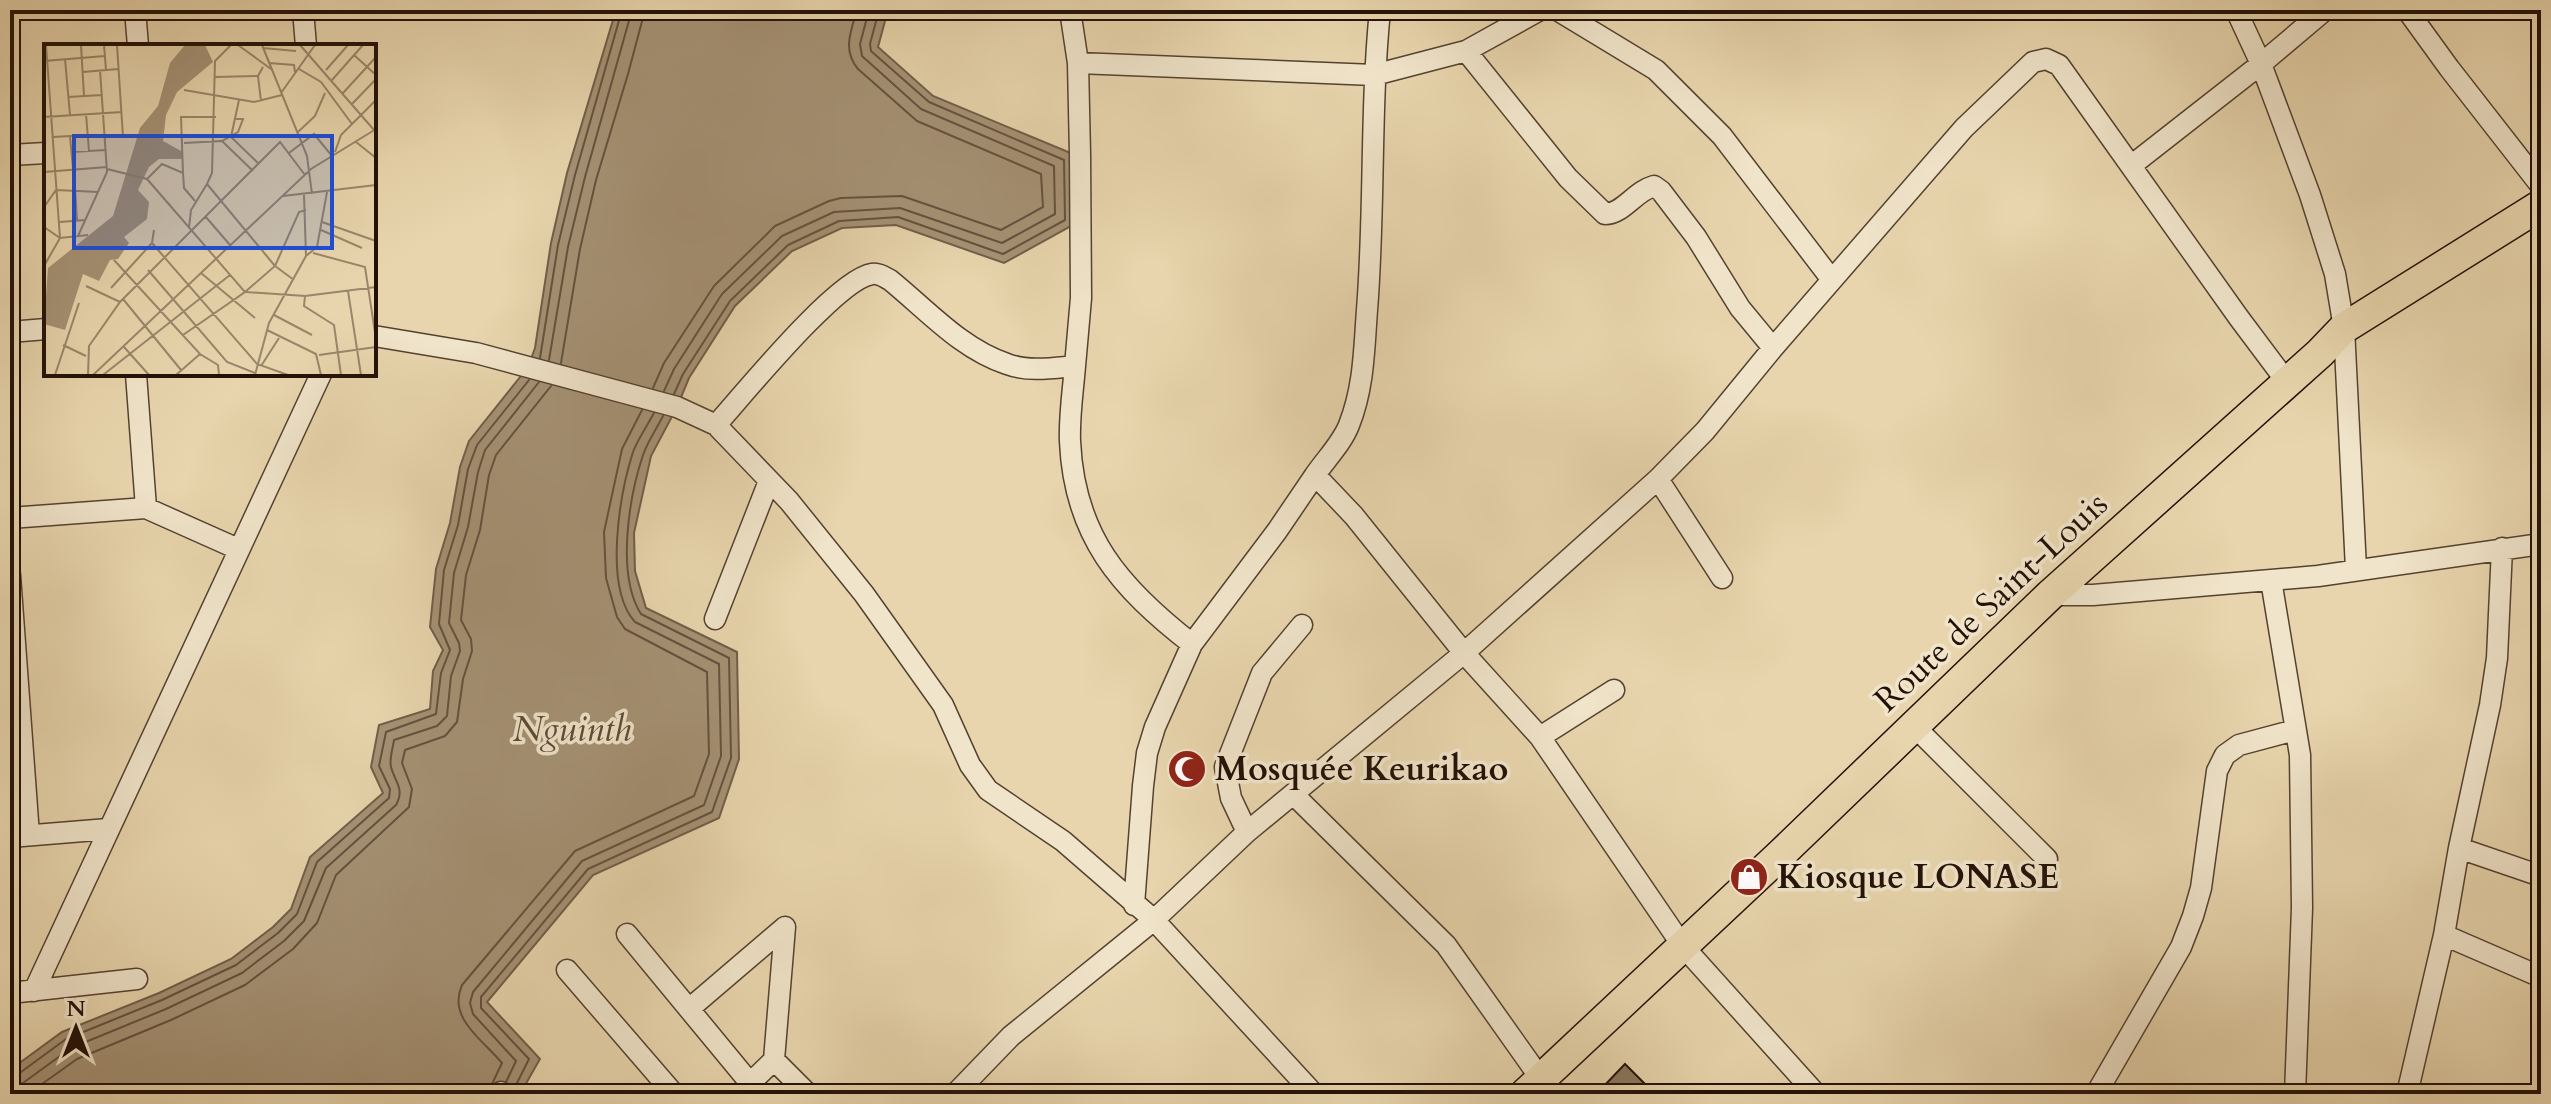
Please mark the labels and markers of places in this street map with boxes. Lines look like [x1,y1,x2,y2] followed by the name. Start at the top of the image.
[1215,746,1508,792] place label: Mosquée Keurikao
[1166,748,1208,790] mosque icon: Mosquée Keurikao
[1777,854,2059,900] place label: Kiosque LONASE
[1728,856,1770,898] shop icon: Kiosque LONASE

